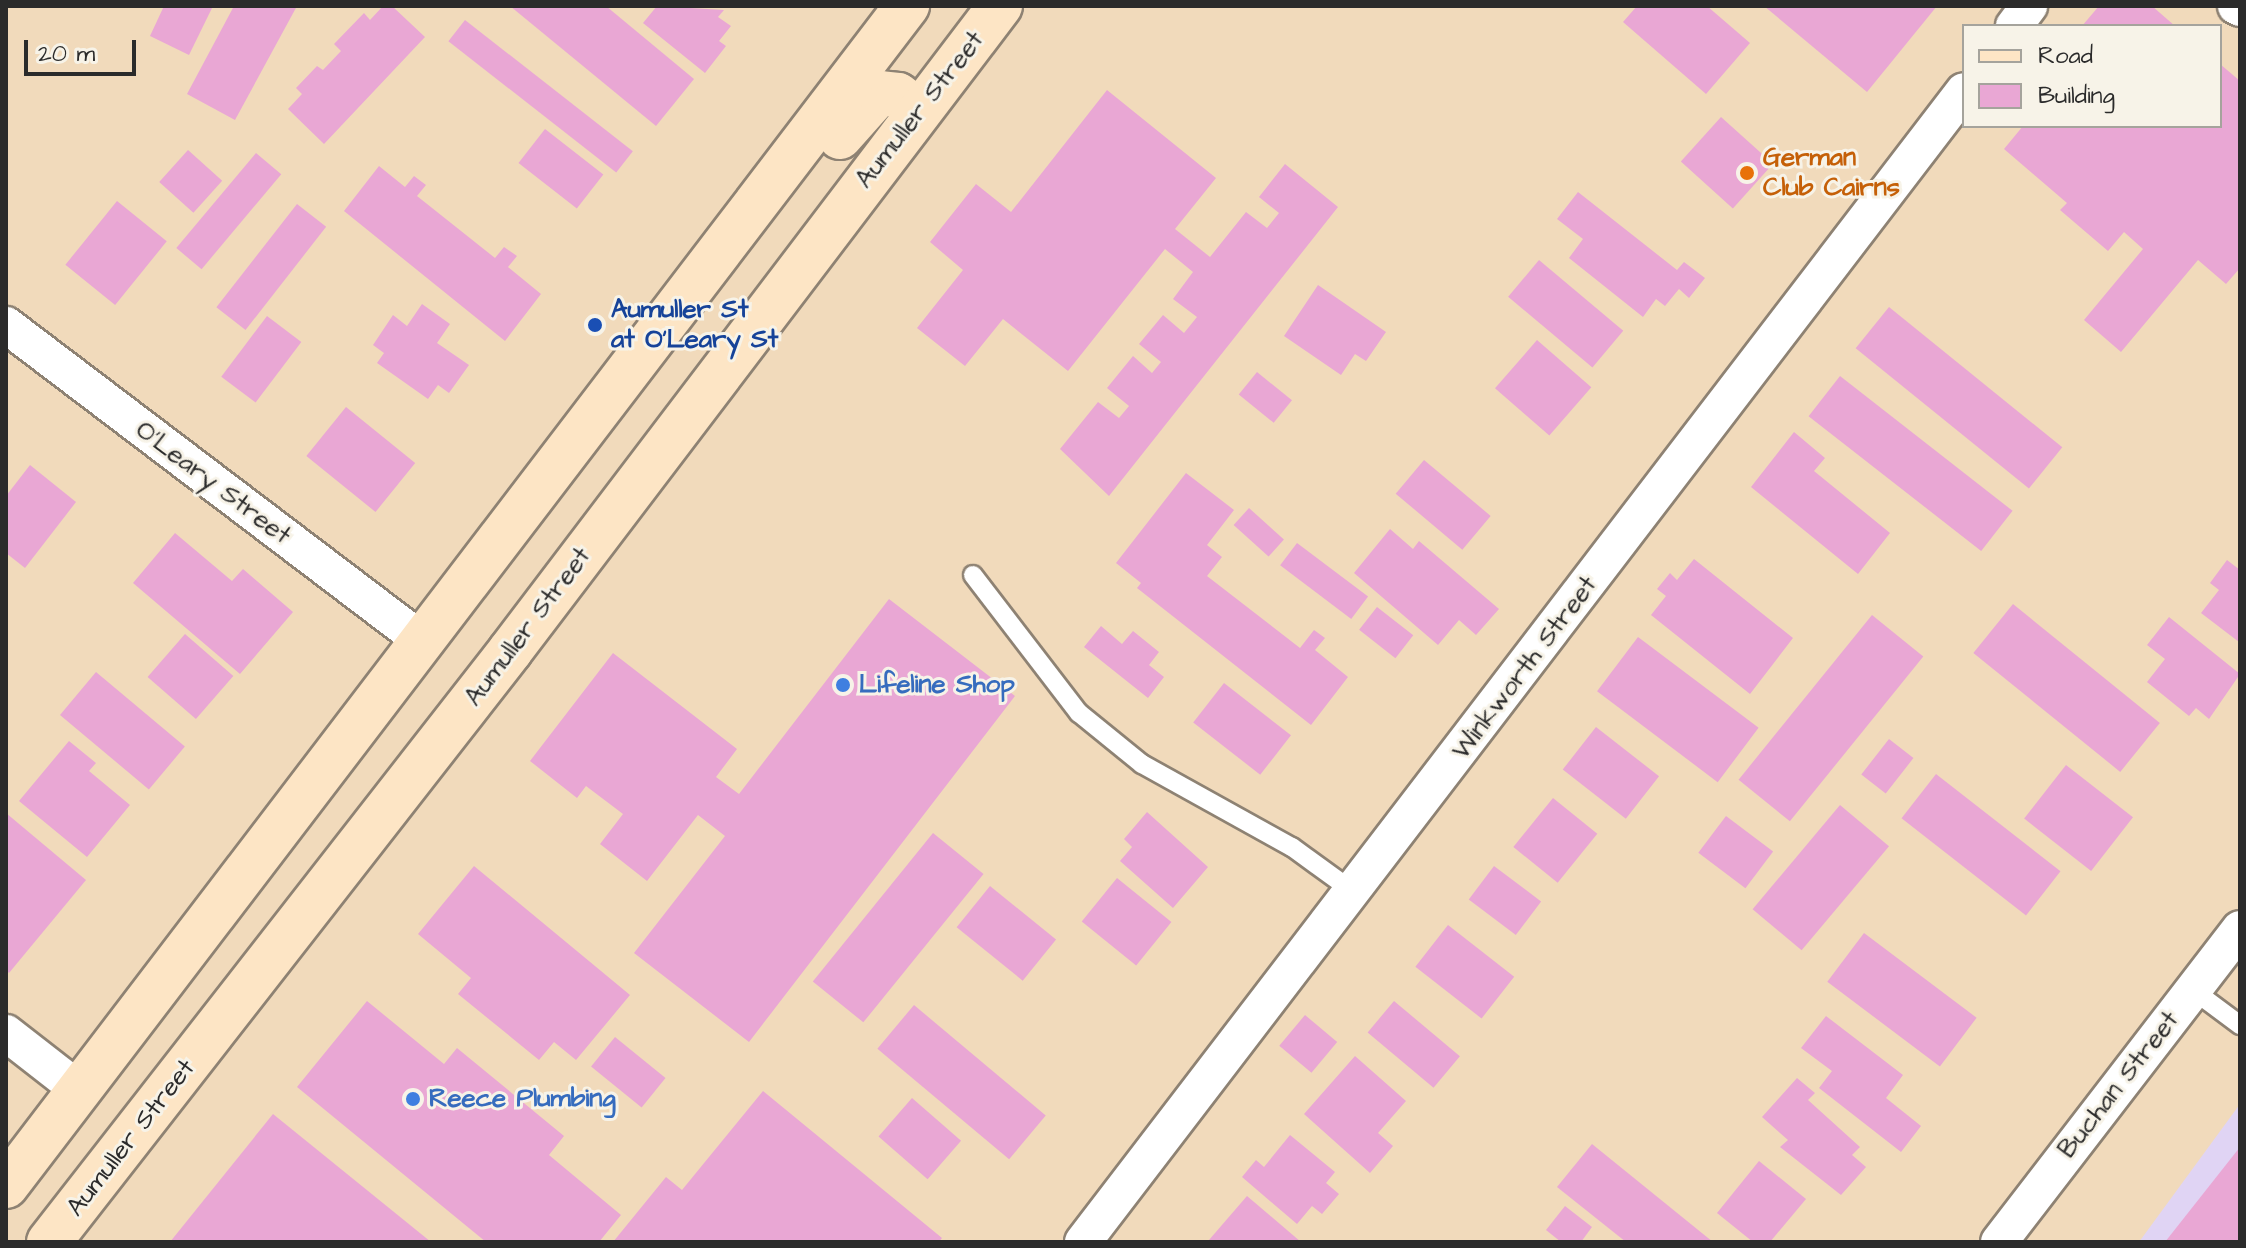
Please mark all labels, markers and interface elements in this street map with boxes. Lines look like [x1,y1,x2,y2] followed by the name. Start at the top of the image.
[28,24,140,74] scale bar
[1962,24,2222,128] legend
[849,25,991,195] street label: Aumuller Street
[38,37,95,71] text: 20 m
[2038,39,2093,73] text: Road
[2038,79,2115,113] text: Building
[1763,142,1900,204] place label: German Club Cairns
[1738,164,1756,182] marker: German Club Cairns
[611,294,778,356] place label: Aumuller St at O'Leary St
[586,316,604,334] marker: Aumuller St at O'Leary St
[129,415,297,551] street label: O'Leary Street
[458,542,598,712] street label: Aumuller Street
[1446,570,1604,766] street label: Winkworth Street
[859,669,1015,701] place label: Lifeline Shop
[834,676,852,694] marker: Lifeline Shop
[2052,1005,2186,1165] street label: Buchan Street
[60,1053,202,1223] street label: Aumuller Street
[429,1083,616,1115] place label: Reece Plumbing
[404,1090,422,1108] marker: Reece Plumbing

